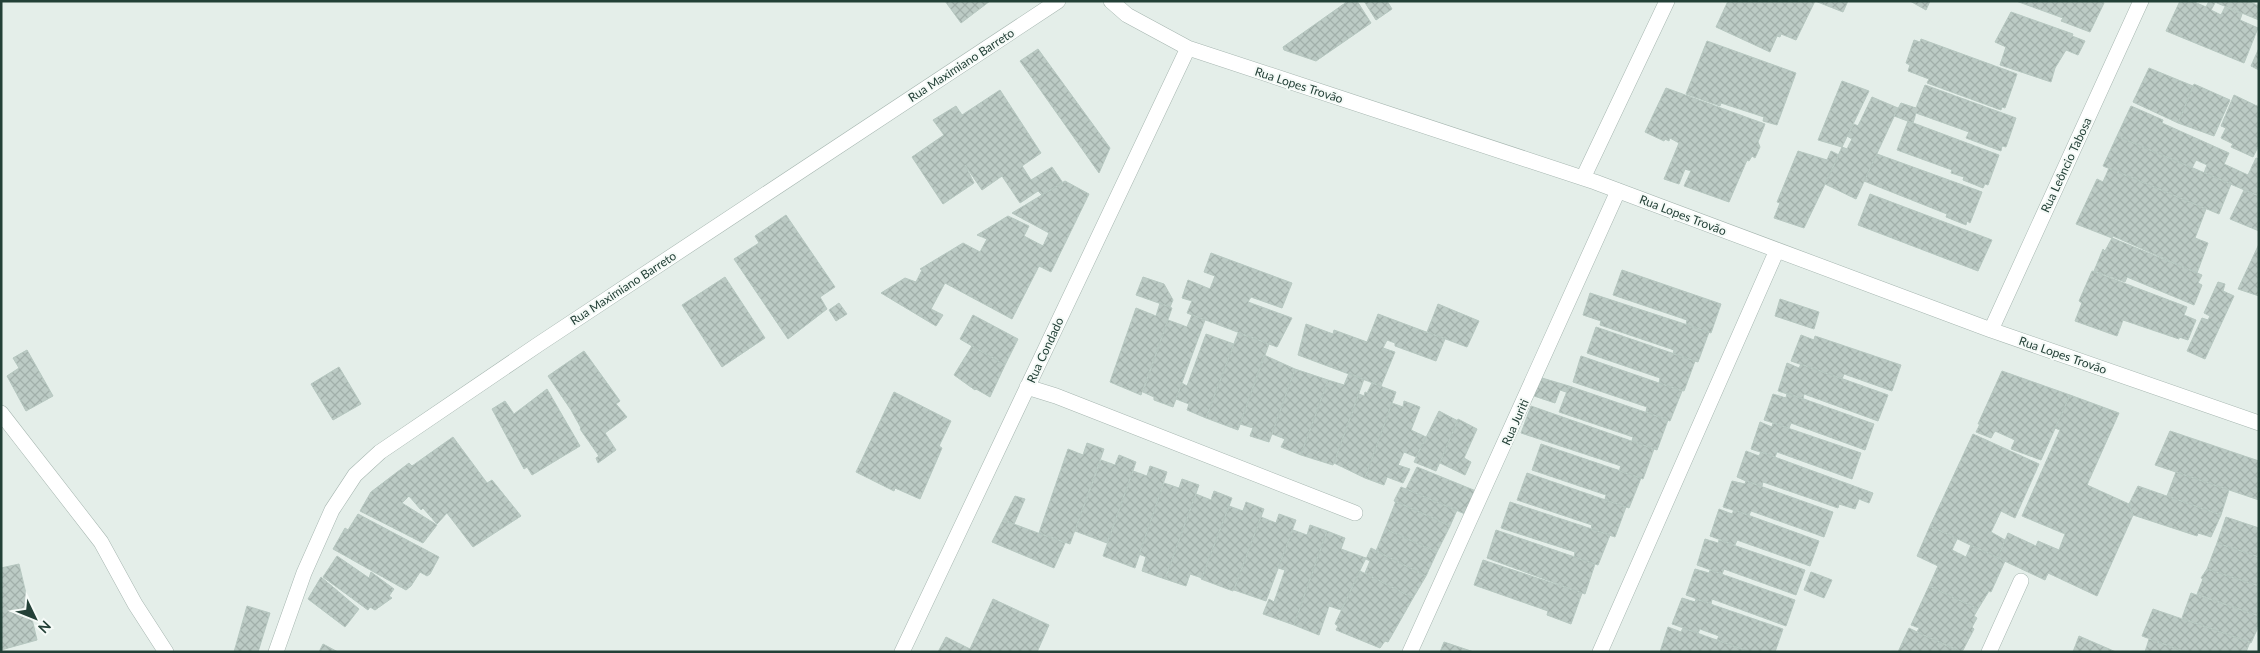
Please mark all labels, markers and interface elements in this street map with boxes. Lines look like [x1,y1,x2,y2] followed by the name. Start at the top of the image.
[905,25,1017,105] street label: Rua Maximiano Barreto
[1253,64,1345,106] street label: Rua Lopes Trovão
[2037,115,2095,215] street label: Rua Leôncio Tabosa
[1637,192,1729,239] street label: Rua Lopes Trovão
[567,248,679,328] street label: Rua Maximiano Barreto
[1023,315,1067,385] street label: Rua Condado
[2017,333,2109,377] street label: Rua Lopes Trovão
[1498,397,1532,447] street label: Rua Juriti
[10,593,60,643] north arrow
[35,617,55,637] text: N

